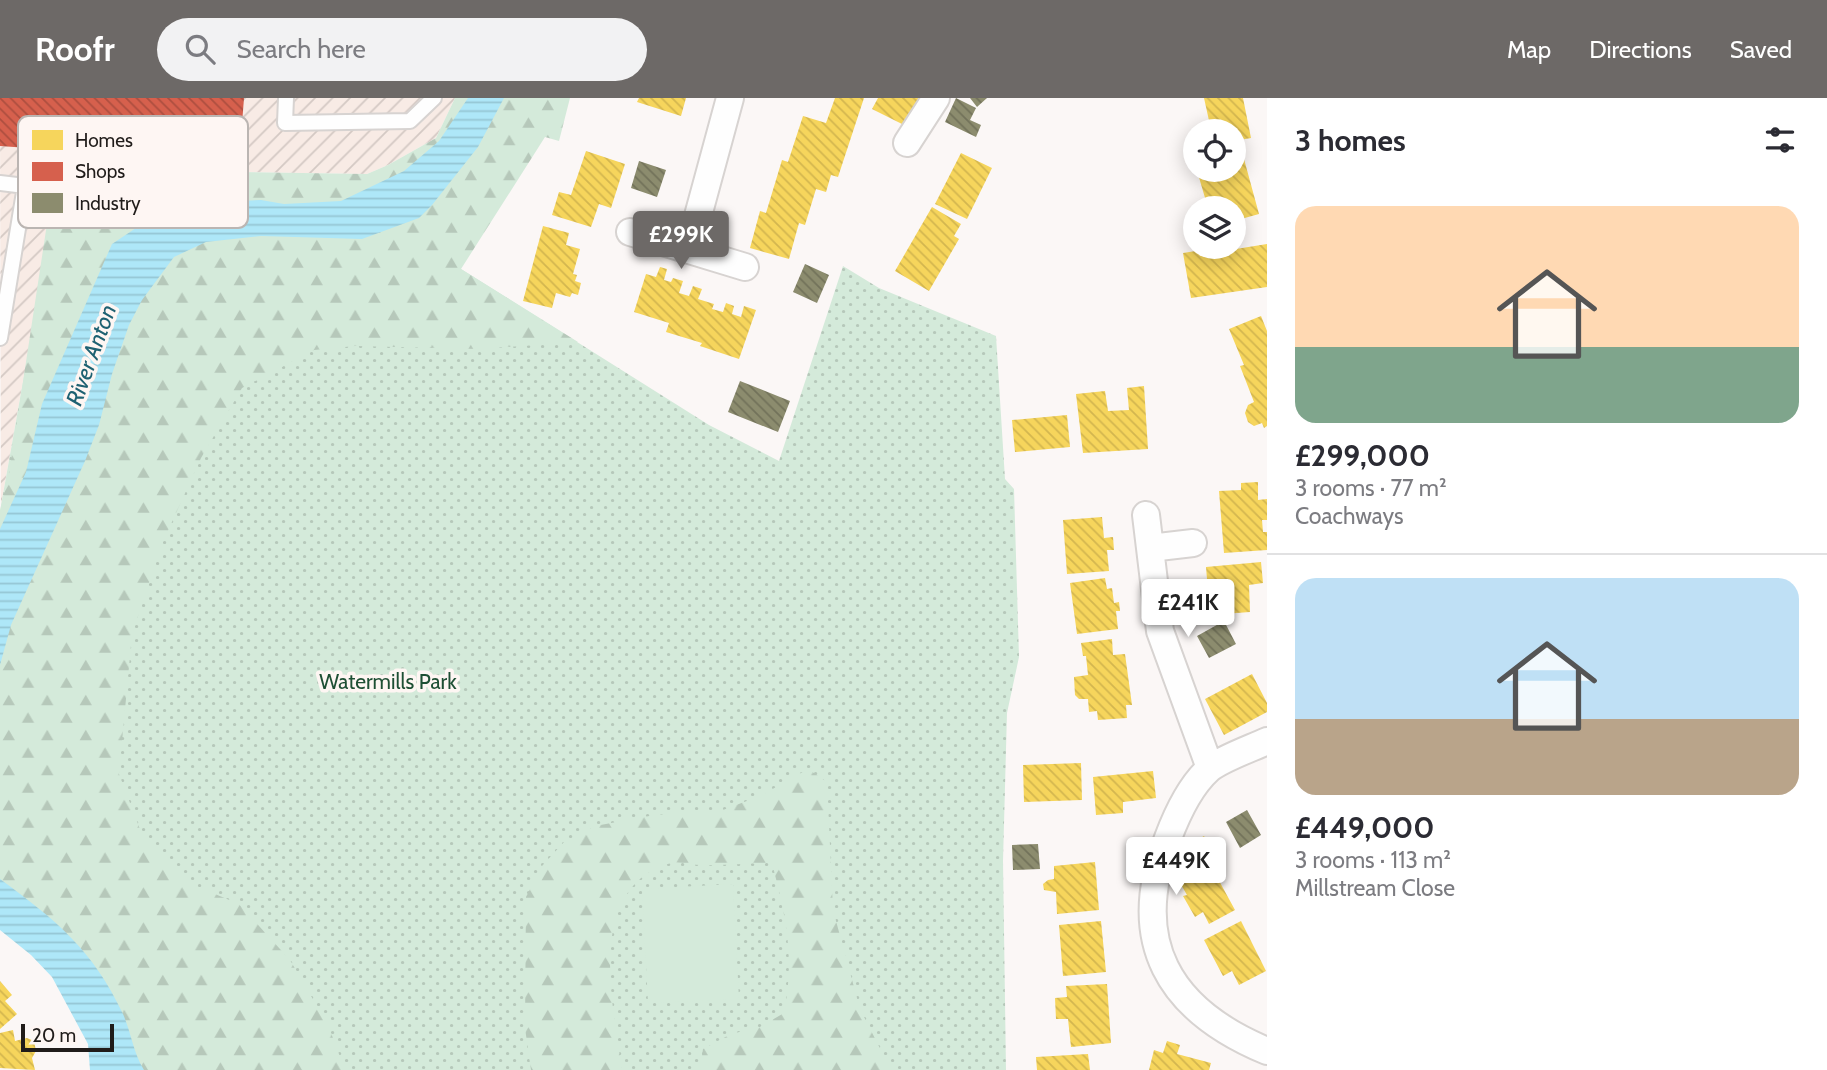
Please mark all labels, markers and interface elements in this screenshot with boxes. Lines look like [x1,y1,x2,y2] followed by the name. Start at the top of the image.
[157,18,647,81] search box
[35,29,115,69] text: Roofr
[181,30,219,68] icon: search
[237,33,366,65] text: Search here
[1507,35,1551,64] text: Map
[1589,35,1692,64] text: Directions
[1730,35,1792,64] text: Saved
[18,116,248,228] legend
[1183,119,1246,259] map controls
[1183,119,1246,182] button: locate
[1761,121,1799,159] icon: filters
[1295,122,1406,159] text: 3 homes
[75,129,133,152] text: Homes
[75,160,125,183] text: Shops
[75,192,141,215] text: Industry
[1183,196,1246,259] button: layers
[632,212,730,271] pin: £299K
[649,220,713,248] text: £299K
[1484,251,1610,377] icon: home
[60,301,122,409] water label: River Anton
[1295,437,1430,474] text: £299,000
[1295,474,1447,502] text: 3 rooms · 77 m²
[1295,502,1403,530] text: Coachways
[1139,580,1237,639] pin: £241K
[1157,588,1219,616] text: £241K
[1484,623,1610,749] icon: home
[319,669,457,694] park label: Watermills Park
[1295,809,1434,846] text: £449,000
[1127,838,1225,897] pin: £449K
[1142,846,1210,874] text: £449K
[1295,846,1451,874] text: 3 rooms · 113 m²
[1295,874,1455,902] text: Millstream Close
[21,1021,114,1053] scale bar
[32,1024,76,1047] text: 20 m

